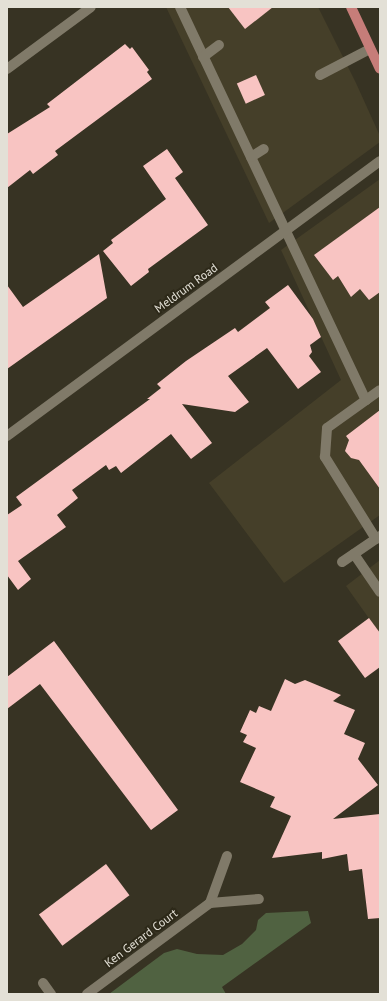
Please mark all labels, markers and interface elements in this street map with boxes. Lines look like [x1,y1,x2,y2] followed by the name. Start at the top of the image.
[152,260,220,316] street label: Meldrum Road
[102,906,180,970] street label: Ken Gerard Court

